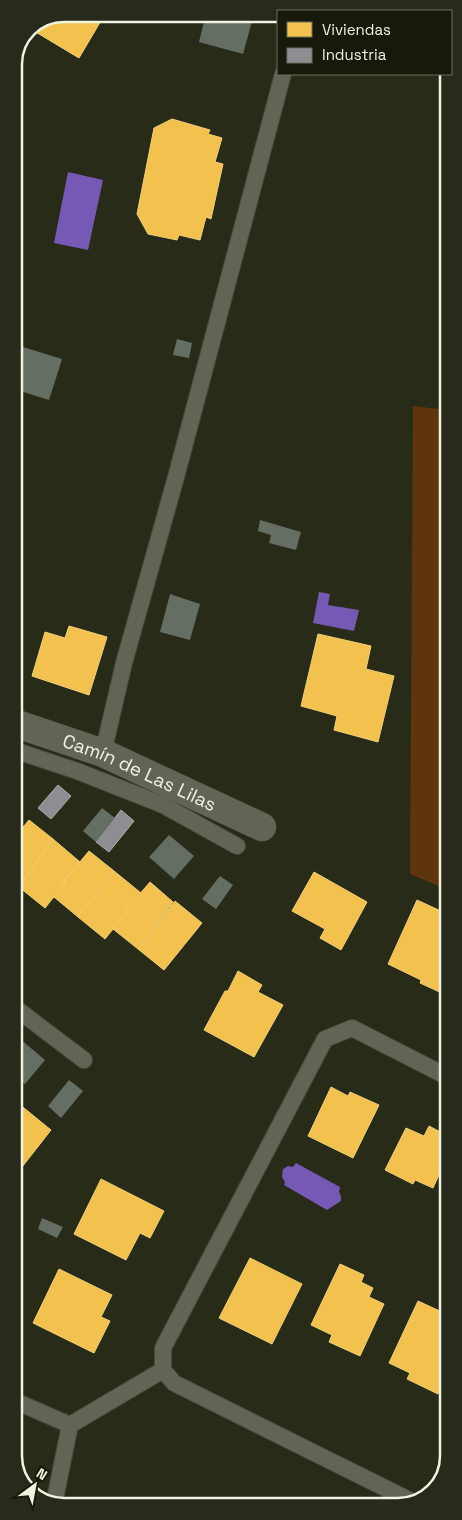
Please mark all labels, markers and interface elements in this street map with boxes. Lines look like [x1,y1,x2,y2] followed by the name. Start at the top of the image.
[277,10,452,75] legend
[322,20,391,39] text: Viviendas
[322,45,387,64] text: Industria
[59,728,220,817] street label: Camín de Las Lilas
[10,1460,60,1510] north arrow
[33,1464,51,1484] text: N

